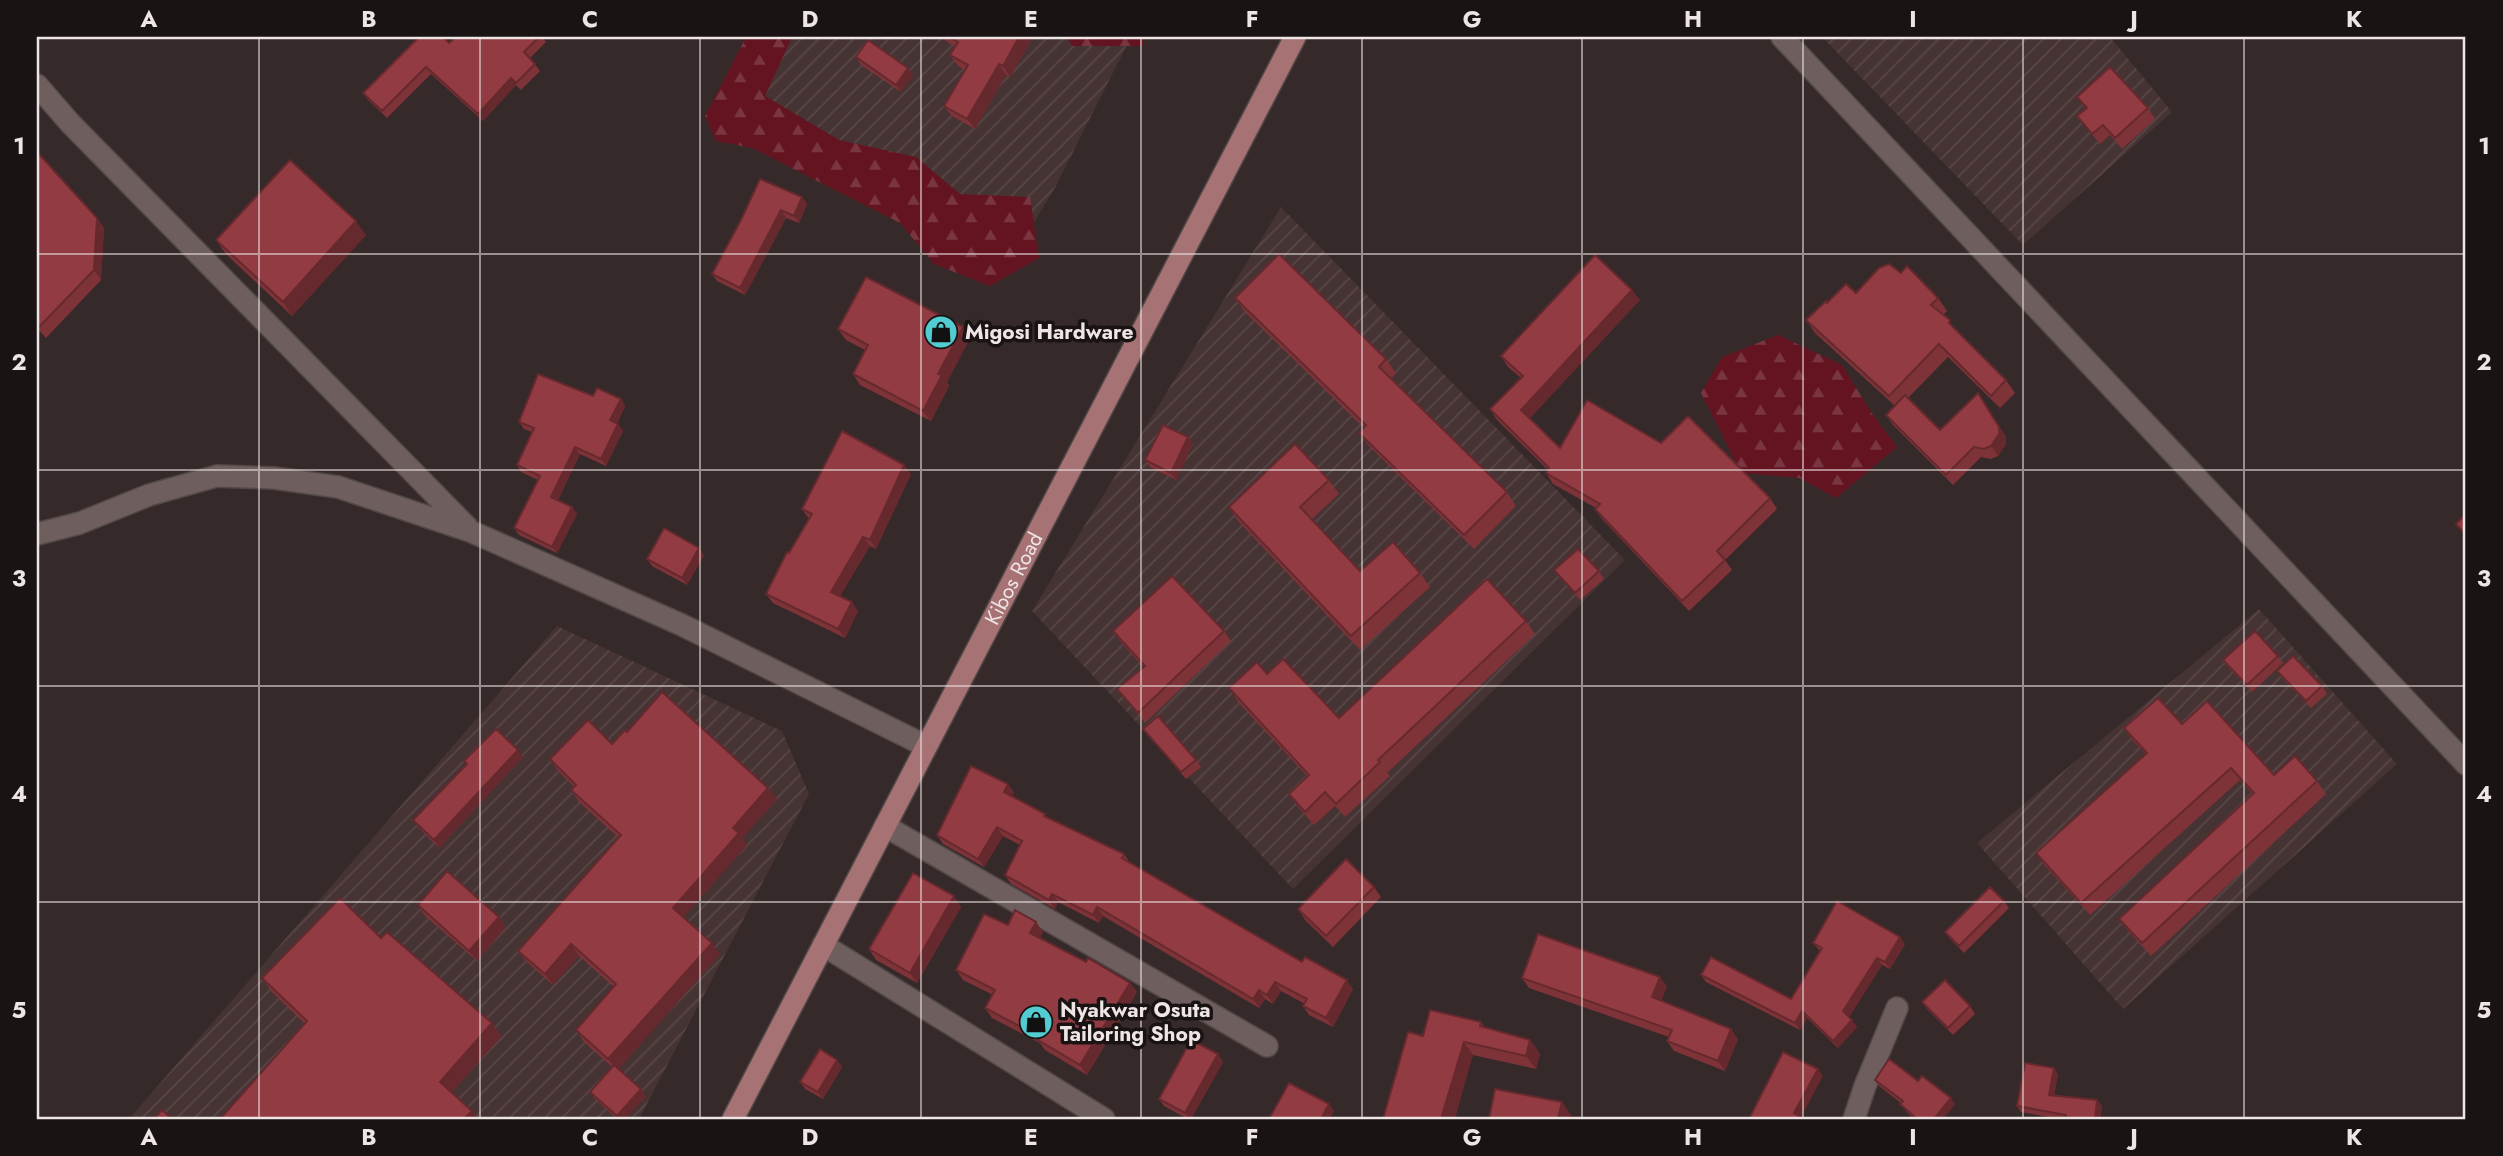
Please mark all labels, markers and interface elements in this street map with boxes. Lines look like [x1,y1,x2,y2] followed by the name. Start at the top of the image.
[140,2,158,36] text: A
[361,2,377,36] text: B
[582,2,598,36] text: C
[802,2,819,36] text: D
[1024,2,1038,36] text: E
[1246,2,1258,36] text: F
[1463,2,1481,36] text: G
[1684,2,1702,36] text: H
[1909,2,1917,36] text: I
[2126,2,2138,36] text: J
[2346,2,2363,36] text: K
[13,129,25,163] text: 1
[2478,129,2490,163] text: 1
[922,313,960,351] shop icon: Migosi Hardware
[965,317,1133,347] place label: Migosi Hardware
[11,345,27,379] text: 2
[2476,345,2492,379] text: 2
[977,527,1050,630] street label: Kibos Road
[12,561,26,595] text: 3
[2477,561,2491,595] text: 3
[11,777,27,811] text: 4
[2476,777,2492,811] text: 4
[12,993,26,1027] text: 5
[2477,993,2491,1027] text: 5
[1060,995,1211,1049] place label: Nyakwar Osuta Tailoring Shop
[1017,1003,1055,1041] shop icon: Nyakwar Osuta Tailoring Shop
[140,1120,158,1154] text: A
[361,1120,377,1154] text: B
[582,1120,598,1154] text: C
[802,1120,819,1154] text: D
[1024,1120,1038,1154] text: E
[1246,1120,1258,1154] text: F
[1463,1120,1481,1154] text: G
[1684,1120,1702,1154] text: H
[1909,1120,1917,1154] text: I
[2126,1120,2138,1154] text: J
[2346,1120,2363,1154] text: K

